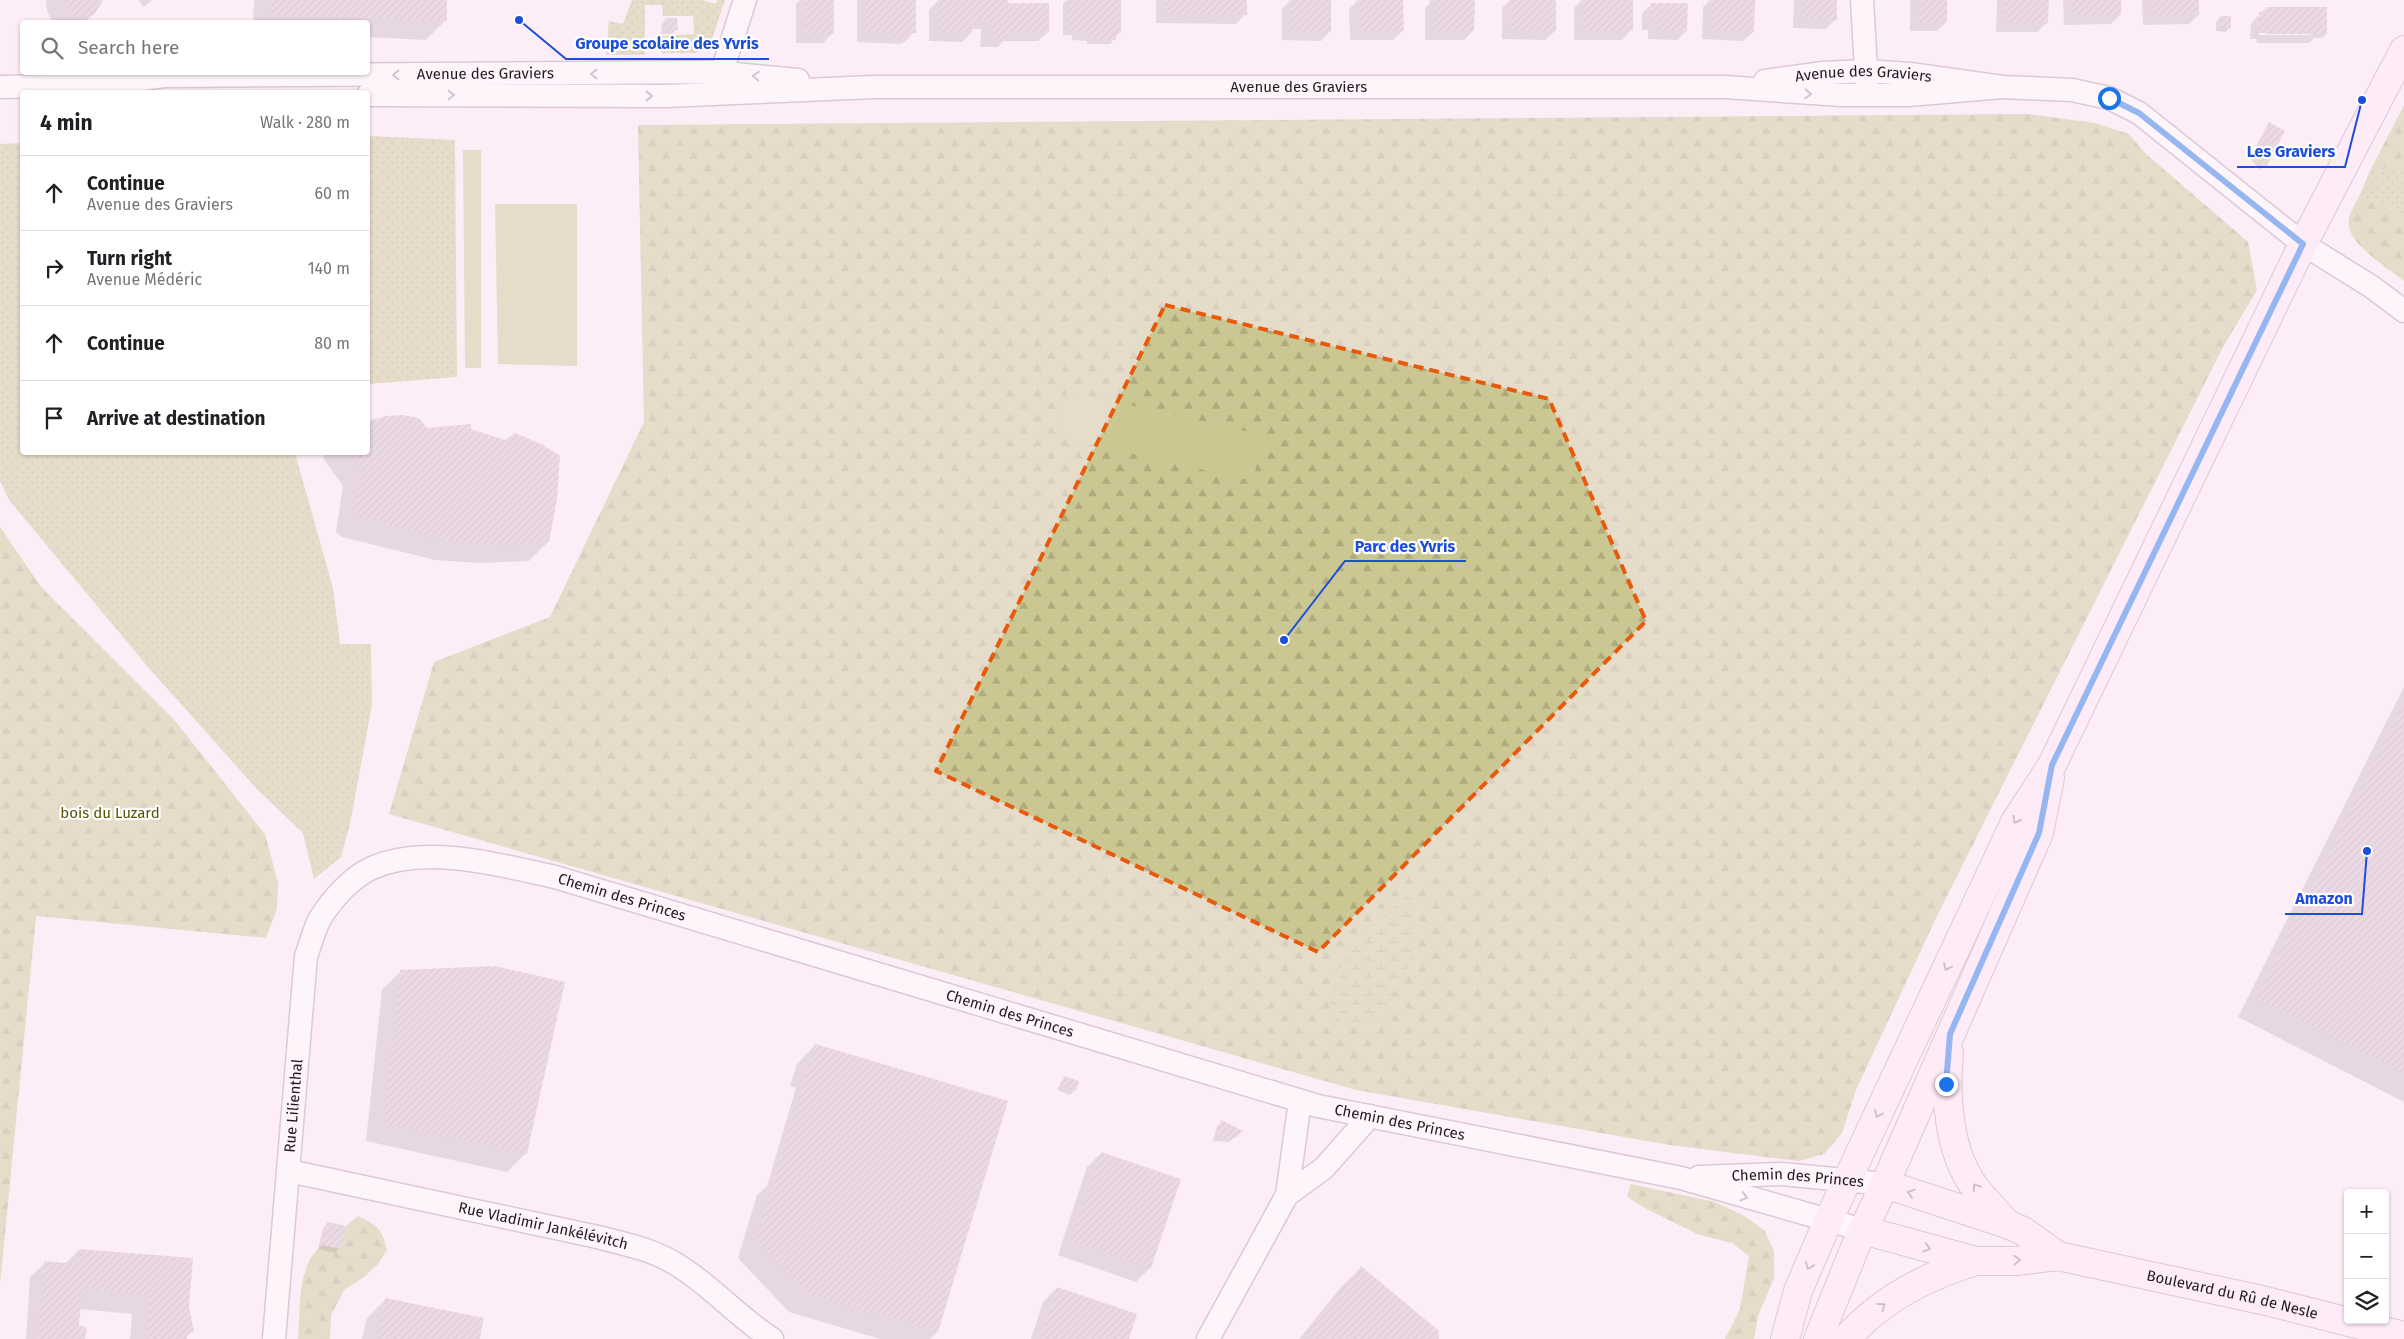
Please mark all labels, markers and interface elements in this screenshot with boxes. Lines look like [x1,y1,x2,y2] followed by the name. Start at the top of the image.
[20,20,370,75] search box
[566,28,769,59] callout: Groupe scolaire des Yvris
[38,34,66,62] icon: search
[575,34,759,53] text: Groupe scolaire des Yvris
[78,36,179,59] text: Search here
[1794,62,1933,86] street label: Avenue des Graviers
[417,64,554,83] street label: Avenue des Graviers
[590,69,598,80] one-way arrow
[392,70,400,80] one-way arrow
[752,71,760,82] one-way arrow
[1230,78,1367,96] street label: Avenue des Graviers
[2098,87,2121,110] route start
[1804,88,1812,99] one-way arrow
[447,90,455,101] one-way arrow
[645,91,653,101] one-way arrow
[40,110,93,136] text: 4 min
[260,113,350,132] text: Walk · 280 m
[2237,136,2345,167] callout: Les Graviers
[2247,142,2335,161] text: Les Graviers
[87,172,165,195] text: Continue
[40,179,68,207] icon: ahead
[315,184,350,203] text: 60 m
[87,195,233,214] text: Avenue des Graviers
[87,247,172,270] text: Turn right
[40,254,68,282] icon: right
[308,259,350,278] text: 140 m
[87,270,202,289] text: Avenue Médéric
[40,329,68,357] icon: ahead
[87,332,165,355] text: Continue
[314,334,350,353] text: 80 m
[40,404,68,432] icon: arrive
[87,407,266,430] text: Arrive at destination
[1345,530,1466,561] callout: Parc des Yvris
[1355,537,1455,556] text: Parc des Yvris
[60,804,160,822] park label: bois du Luzard
[2013,815,2023,824] one-way arrow
[556,869,688,925] street label: Chemin des Princes
[2285,883,2362,914] callout: Amazon
[2294,889,2353,908] text: Amazon
[1943,962,1954,971] one-way arrow
[944,986,1076,1041] street label: Chemin des Princes
[281,1058,306,1153] street label: Rue Lilienthal
[1935,1073,1958,1096] route end
[1333,1100,1467,1144] street label: Chemin des Princes
[1874,1109,1884,1118] one-way arrow
[1731,1165,1865,1191] street label: Chemin des Princes
[1973,1183,1982,1192] one-way arrow
[1907,1189,1915,1199] one-way arrow
[2344,1189,2389,1324] map controls
[2344,1189,2389,1234] button: +
[1740,1192,1748,1202] one-way arrow
[457,1198,630,1253] street label: Rue Vladimir Jankélévitch
[2344,1234,2389,1279] button: −
[1922,1242,1931,1253] one-way arrow
[2013,1255,2021,1266] one-way arrow
[1805,1261,1815,1270] one-way arrow
[2145,1266,2320,1323] street label: Boulevard du Rû de Nesle
[2344,1279,2389,1324] button: layers
[1876,1303,1886,1312] one-way arrow

